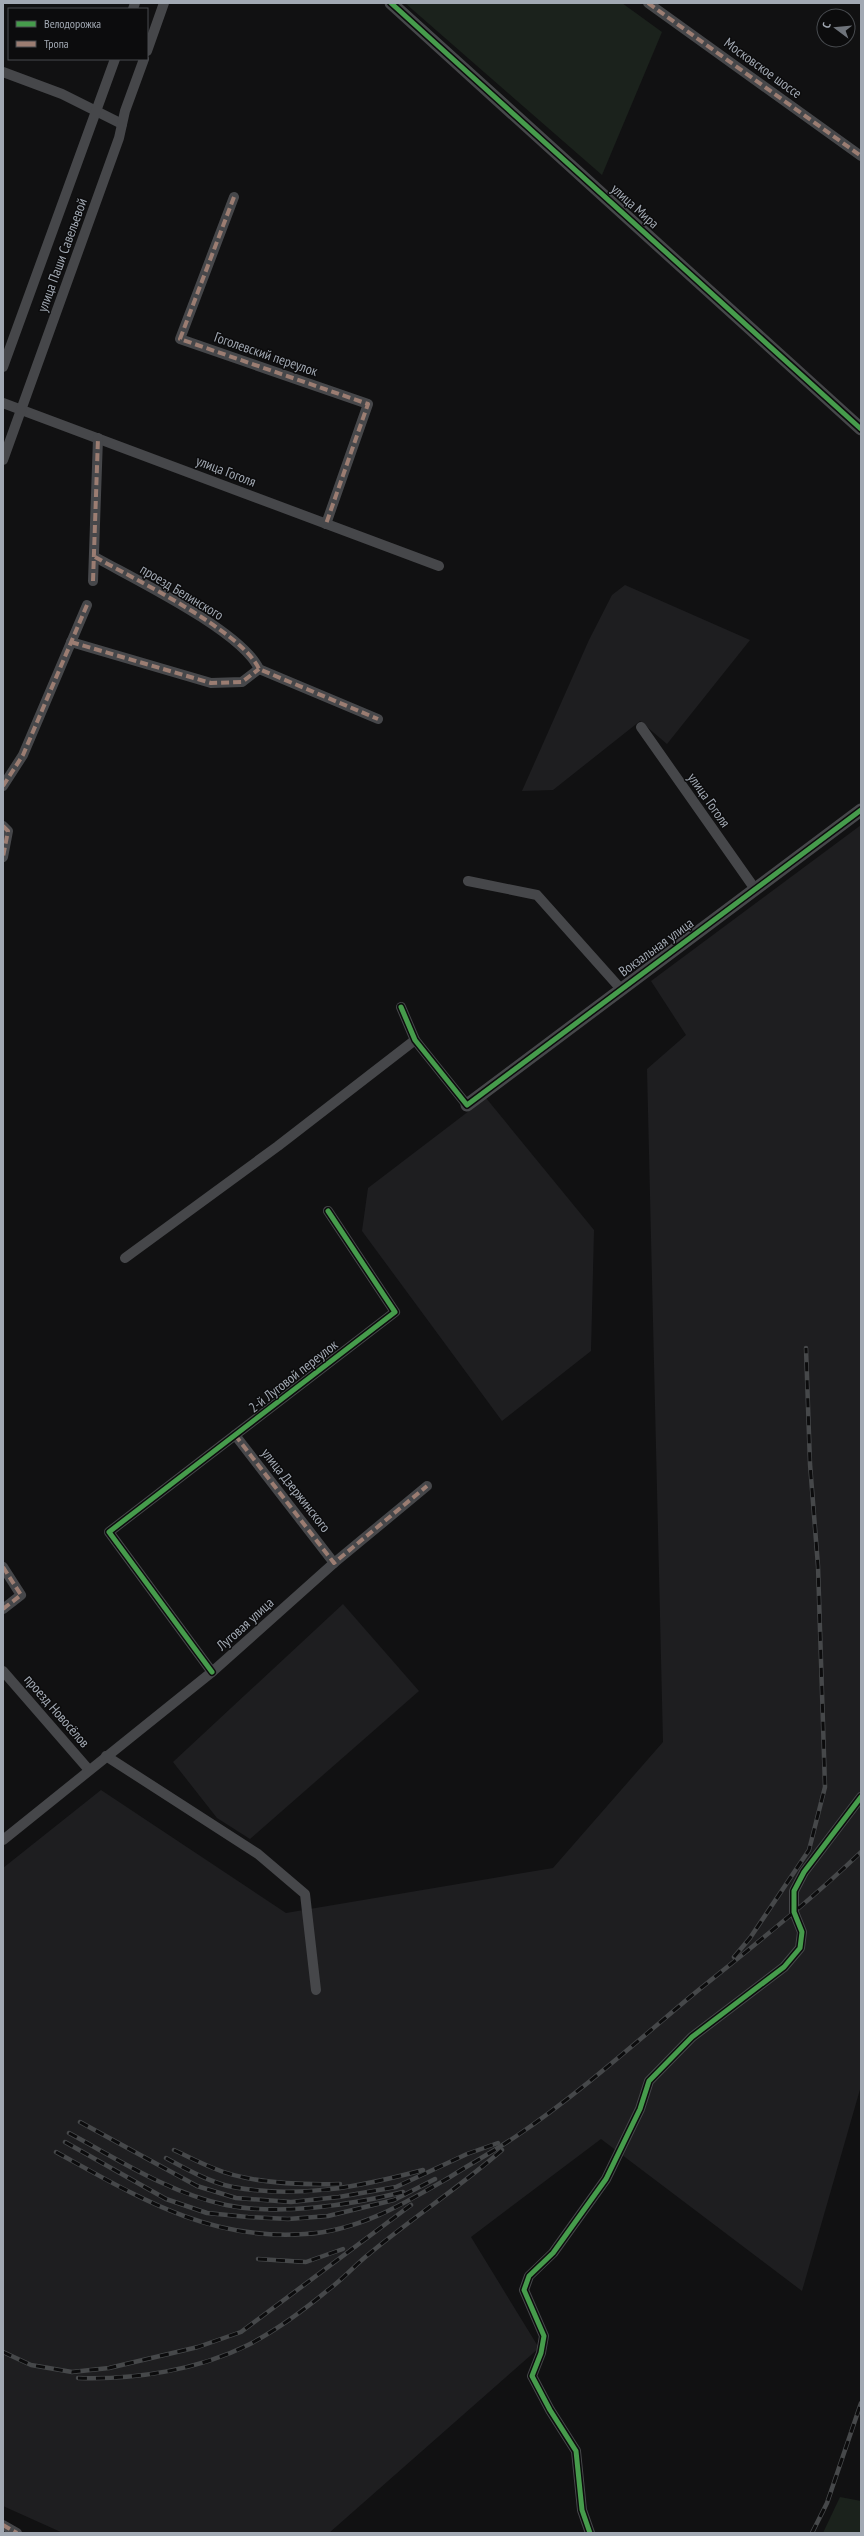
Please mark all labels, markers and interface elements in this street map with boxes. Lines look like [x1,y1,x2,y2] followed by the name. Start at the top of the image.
[8,8,148,60] legend
[816,8,856,48] north arrow
[44,16,101,31] text: Велодорожка
[819,21,834,30] text: С
[721,34,806,102] street label: Московское шоссе
[44,36,69,51] text: Тропа
[607,180,663,232] street label: улица Мира
[33,196,91,314] street label: улица Паши Савельевой
[212,328,321,380] street label: Гоголевский переулок
[194,451,258,491] street label: улица Гоголя
[137,560,227,624] street label: проезд Белинского
[684,769,734,831] street label: улица Гоголя
[615,914,697,980] street label: Вокзальная улица
[245,1335,342,1416] street label: 2-й Луговой переулок
[258,1444,334,1536] street label: улица Дзержинского
[212,1594,277,1655] street label: Луговая улица
[20,1671,94,1751] street label: проезд Новосёлов

